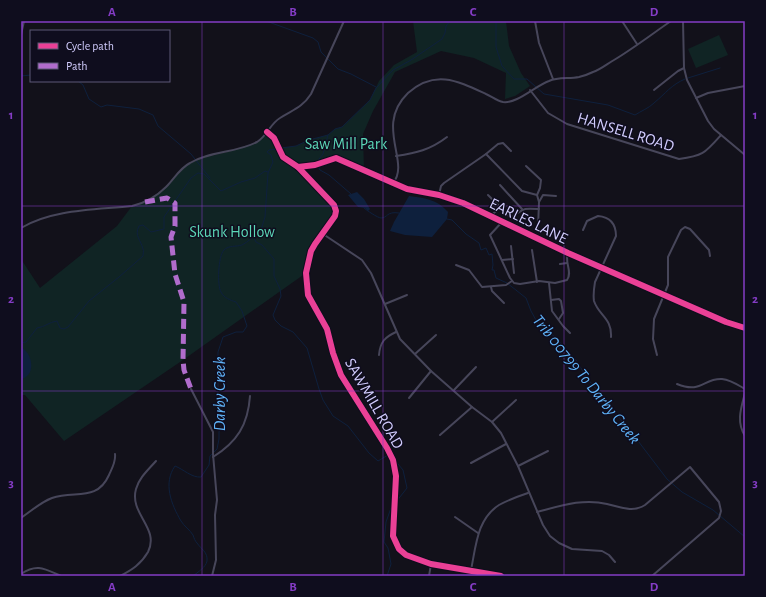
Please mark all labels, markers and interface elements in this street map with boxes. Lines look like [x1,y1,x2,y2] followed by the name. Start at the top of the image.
[108,6,116,19] text: A
[289,6,297,19] text: B
[470,6,477,19] text: C
[650,6,659,19] text: D
[30,30,170,82] legend
[66,40,114,53] text: Cycle path
[66,60,88,72] text: Path
[9,109,13,122] text: 1
[753,109,757,122] text: 1
[575,110,676,154] street label: HANSELL ROAD
[305,136,388,152] park label: Saw Mill Park
[487,195,570,247] street label: EARLES LANE
[189,224,275,240] park label: Skunk Hollow
[8,293,14,306] text: 2
[752,293,758,306] text: 2
[529,312,644,447] water label: Trib 00799 To Darby Creek
[342,355,406,452] street label: SAWMILL ROAD
[211,357,228,431] water label: Darby Creek
[8,477,14,490] text: 3
[752,477,758,490] text: 3
[108,581,116,594] text: A
[289,581,297,594] text: B
[470,581,477,594] text: C
[650,581,659,594] text: D

